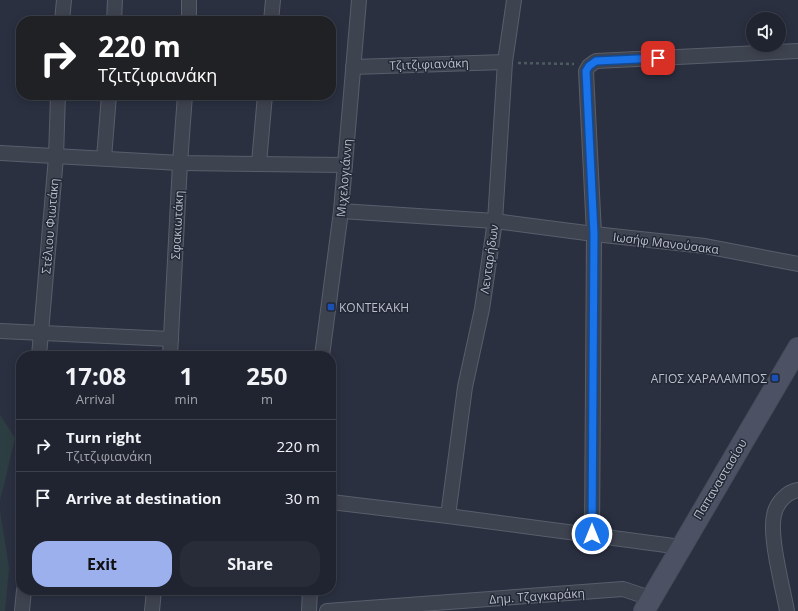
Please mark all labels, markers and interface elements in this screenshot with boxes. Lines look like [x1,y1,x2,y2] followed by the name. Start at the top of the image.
[746,12,786,52] map controls
[746,12,786,52] button: sound
[98,27,181,65] text: 220 m
[32,32,84,84] icon: right
[641,41,675,75] pin
[647,47,669,69] icon: arrive
[389,54,469,74] street label: Τζιτζιφιανάκη
[98,63,217,87] text: Τζιτζιφιανάκη
[332,138,356,218] street label: Μιχελογιάννη
[37,177,63,275] street label: Στέλιου Φιωτάκη
[167,190,187,260] street label: Σφακιωτάκη
[476,223,502,295] street label: Λενταρήδων
[612,228,721,258] street label: Ιωσήφ Μανούσακα
[339,299,409,316] place label: ΚΟΝΤΕΚΑΚΗ
[326,302,336,312] marker: ΚΟΝΤΕΚΑΚΗ
[64,359,126,392] text: 17:08
[179,359,193,392] text: 1
[246,359,288,392] text: 250
[651,370,767,387] place label: ΑΓΙΟΣ ΧΑΡΑΛΑΜΠΟΣ
[770,373,780,383] marker: ΑΓΙΟΣ ΧΑΡΑΛΑΜΠΟΣ
[76,390,115,408] text: Arrival
[175,390,198,408] text: min
[261,390,273,408] text: m
[66,427,141,447] text: Turn right
[32,435,54,457] icon: right
[689,435,751,523] street label: Παπαναστασίου
[276,436,320,456] text: 220 m
[66,447,152,465] text: Τζιτζιφιανάκη
[32,487,54,509] icon: arrive
[66,488,221,508] text: Arrive at destination
[285,488,320,508] text: 30 m
[571,513,613,555] position arrow
[32,541,172,587] button: Exit
[180,541,320,587] button: Share
[489,584,585,608] street label: Δημ. Τζαγκαράκη

